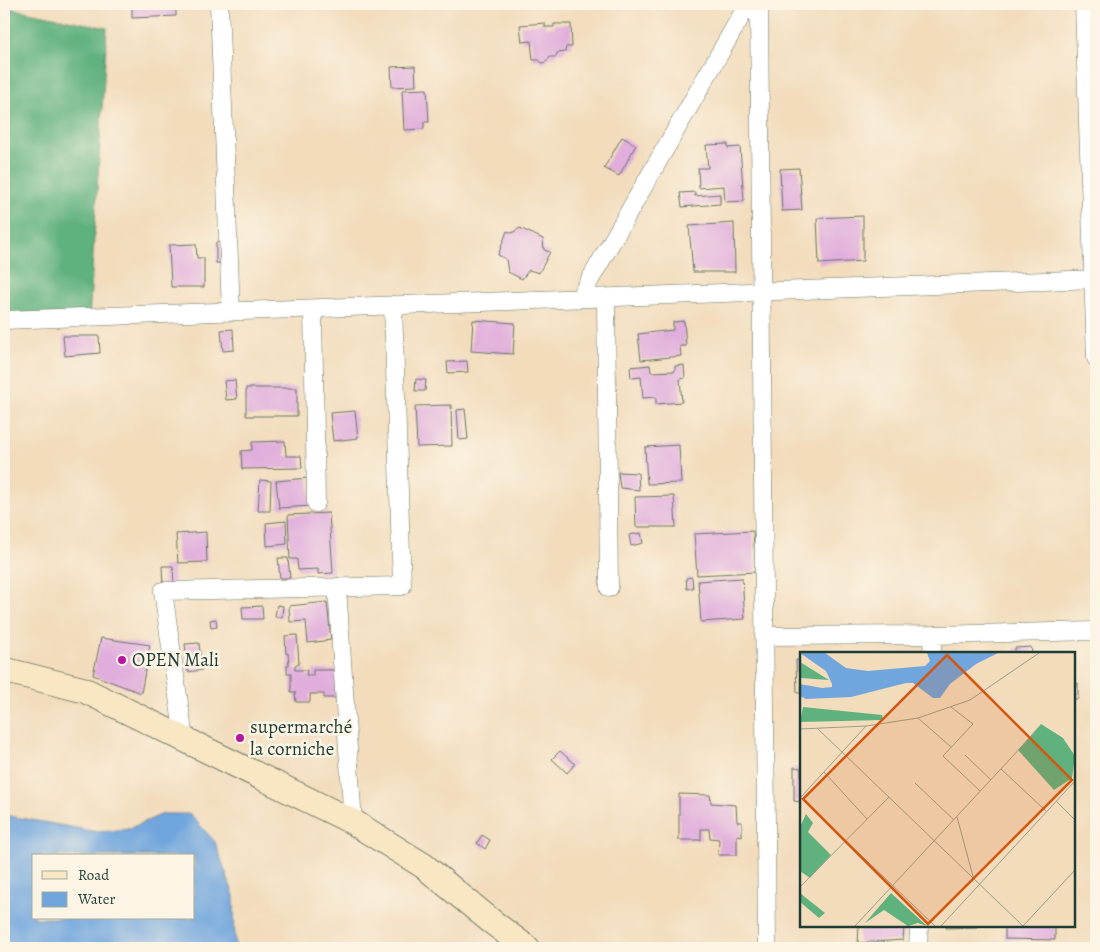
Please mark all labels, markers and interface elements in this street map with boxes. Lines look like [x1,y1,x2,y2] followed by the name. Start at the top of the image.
[132,647,219,673] place label: OPEN Mali
[800,652,1075,927] inset map
[116,654,128,666] marker: OPEN Mali
[250,714,352,762] place label: supermarché la corniche
[234,732,246,744] marker: supermarché la corniche
[32,854,195,920] legend
[78,865,110,885] text: Road
[77,889,115,909] text: Water

